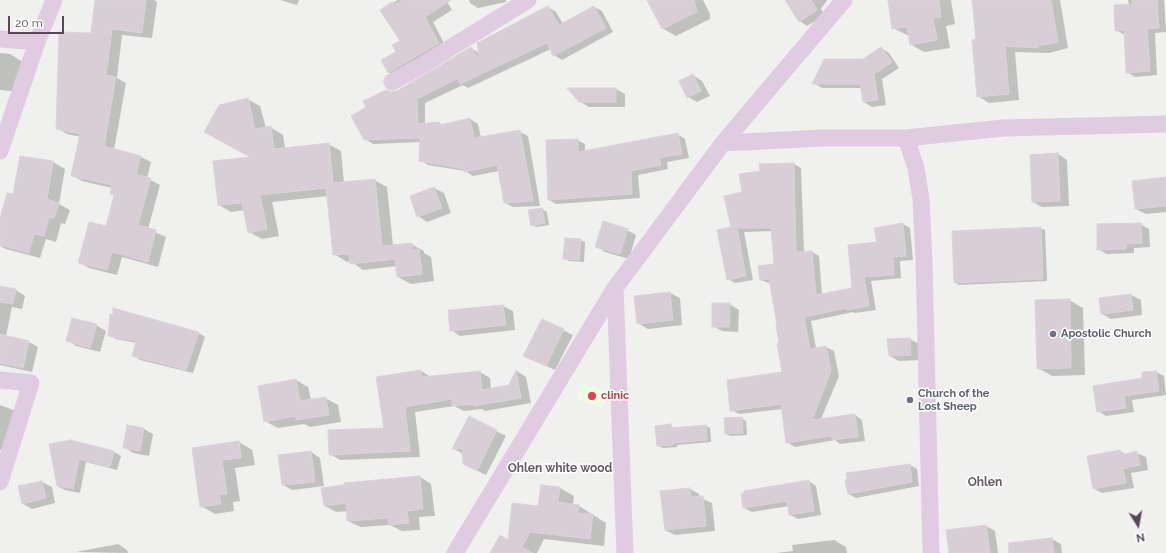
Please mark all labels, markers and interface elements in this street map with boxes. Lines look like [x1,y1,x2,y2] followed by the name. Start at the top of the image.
[10,8,66,34] scale bar
[15,16,43,30] text: 20 m
[1061,327,1151,341] place label: Apostolic Church
[1048,329,1058,339] marker: Apostolic Church
[918,387,989,413] place label: Church of the Lost Sheep
[601,389,629,403] place label: clinic
[586,390,598,402] marker: clinic
[905,395,915,405] marker: Church of the Lost Sheep
[508,461,612,475] district label: Ohlen white wood
[968,475,1002,489] district label: Ohlen
[1118,505,1158,545] north arrow
[1135,530,1146,544] text: N

